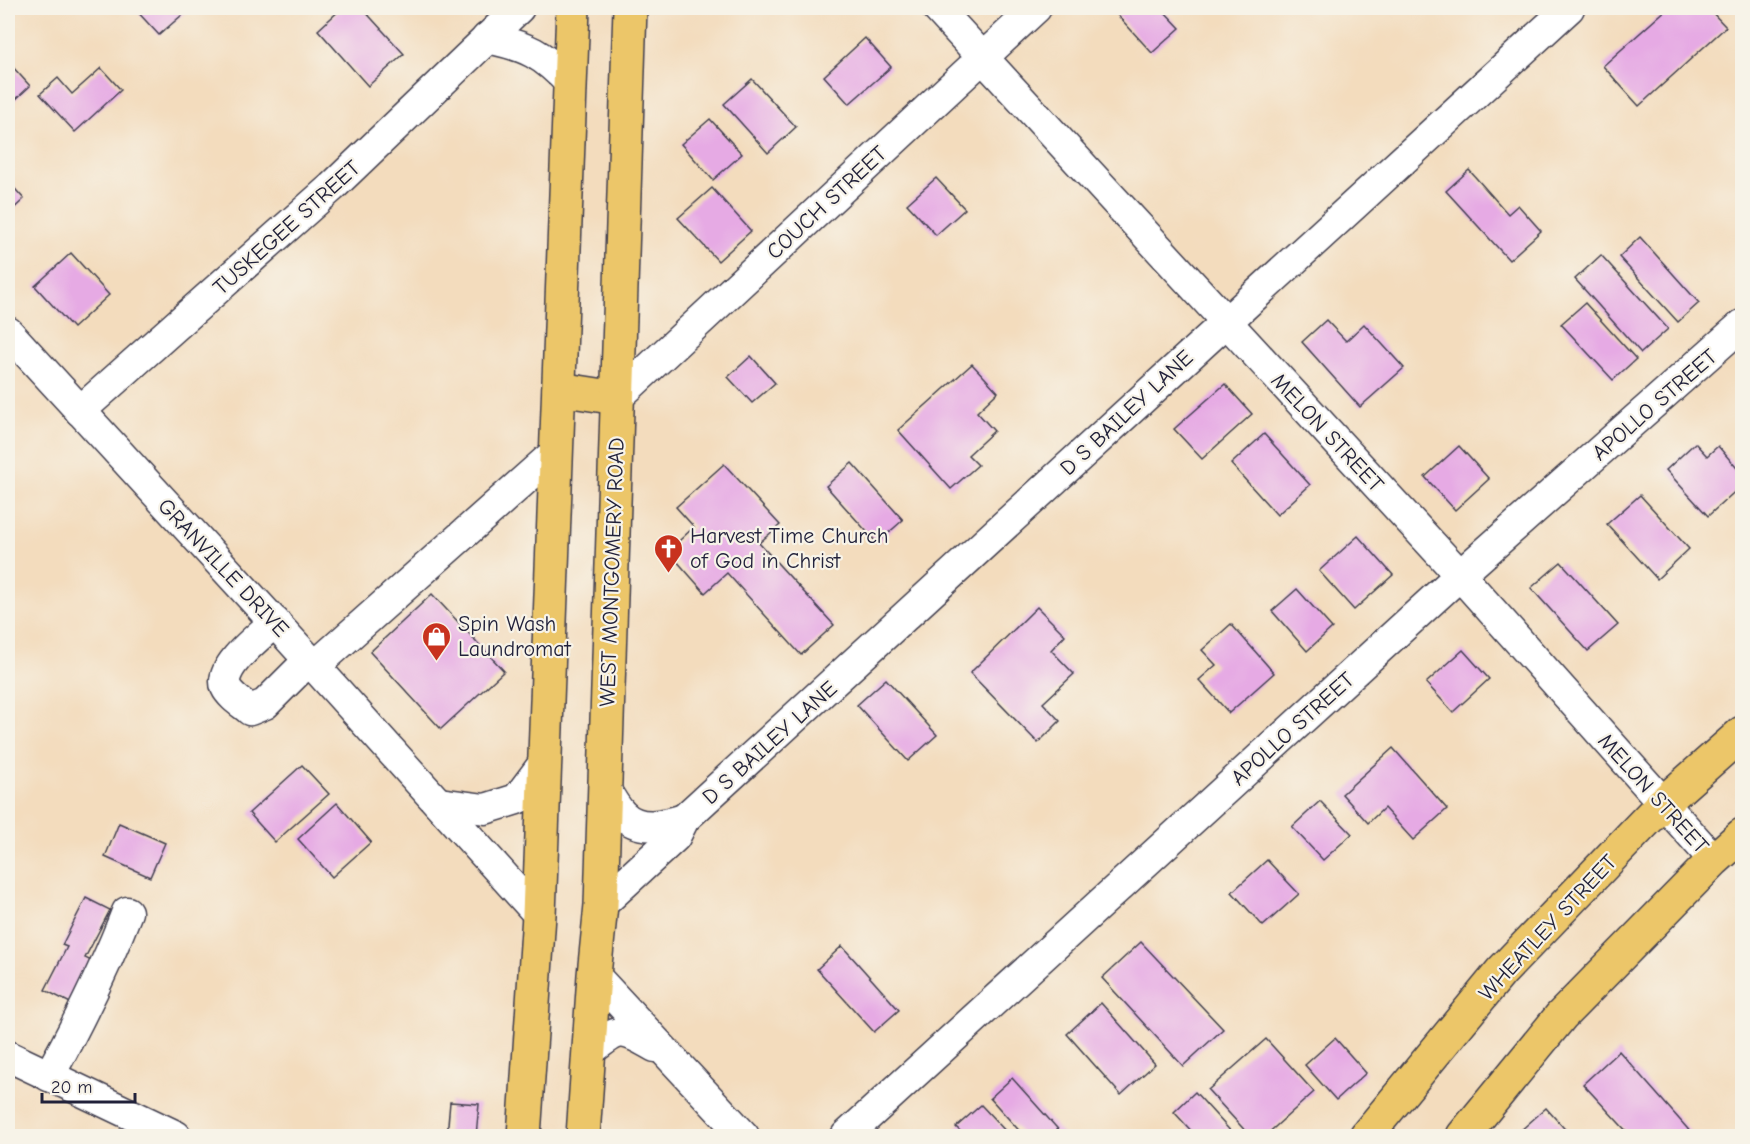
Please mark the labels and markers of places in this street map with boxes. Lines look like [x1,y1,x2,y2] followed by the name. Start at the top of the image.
[690,523,889,574] place label: Harvest Time Church of God in Christ
[653,532,685,574] church icon: Harvest Time Church of God in Christ
[458,611,572,662] place label: Spin Wash Laundromat
[421,620,453,662] shop icon: Spin Wash Laundromat

